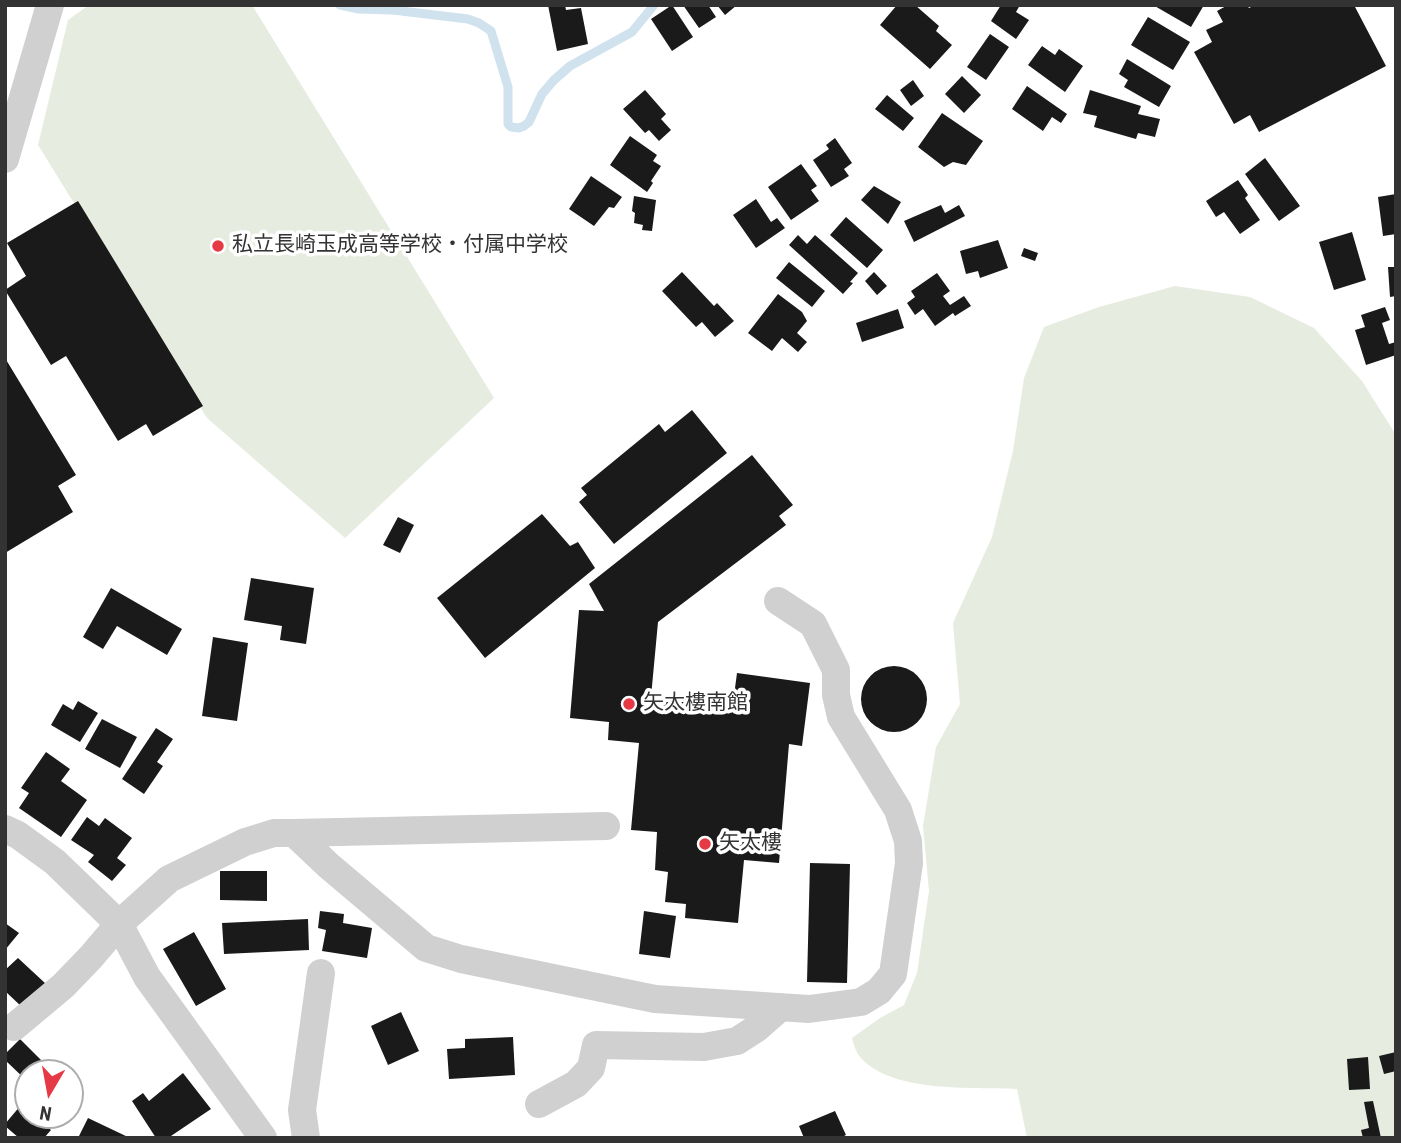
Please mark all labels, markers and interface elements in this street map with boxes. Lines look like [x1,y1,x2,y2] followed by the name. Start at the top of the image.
[232,233,568,259] place label: 私立長崎玉成高等学校・付属中学校
[210,238,226,254] marker: 私立長崎玉成高等学校・付属中学校
[643,691,748,717] place label: 矢太樓南館
[621,696,637,712] marker: 矢太樓南館
[719,831,782,857] place label: 矢太樓
[697,836,713,852] marker: 矢太樓
[14,1059,84,1129] north arrow
[38,1101,53,1126] text: N

